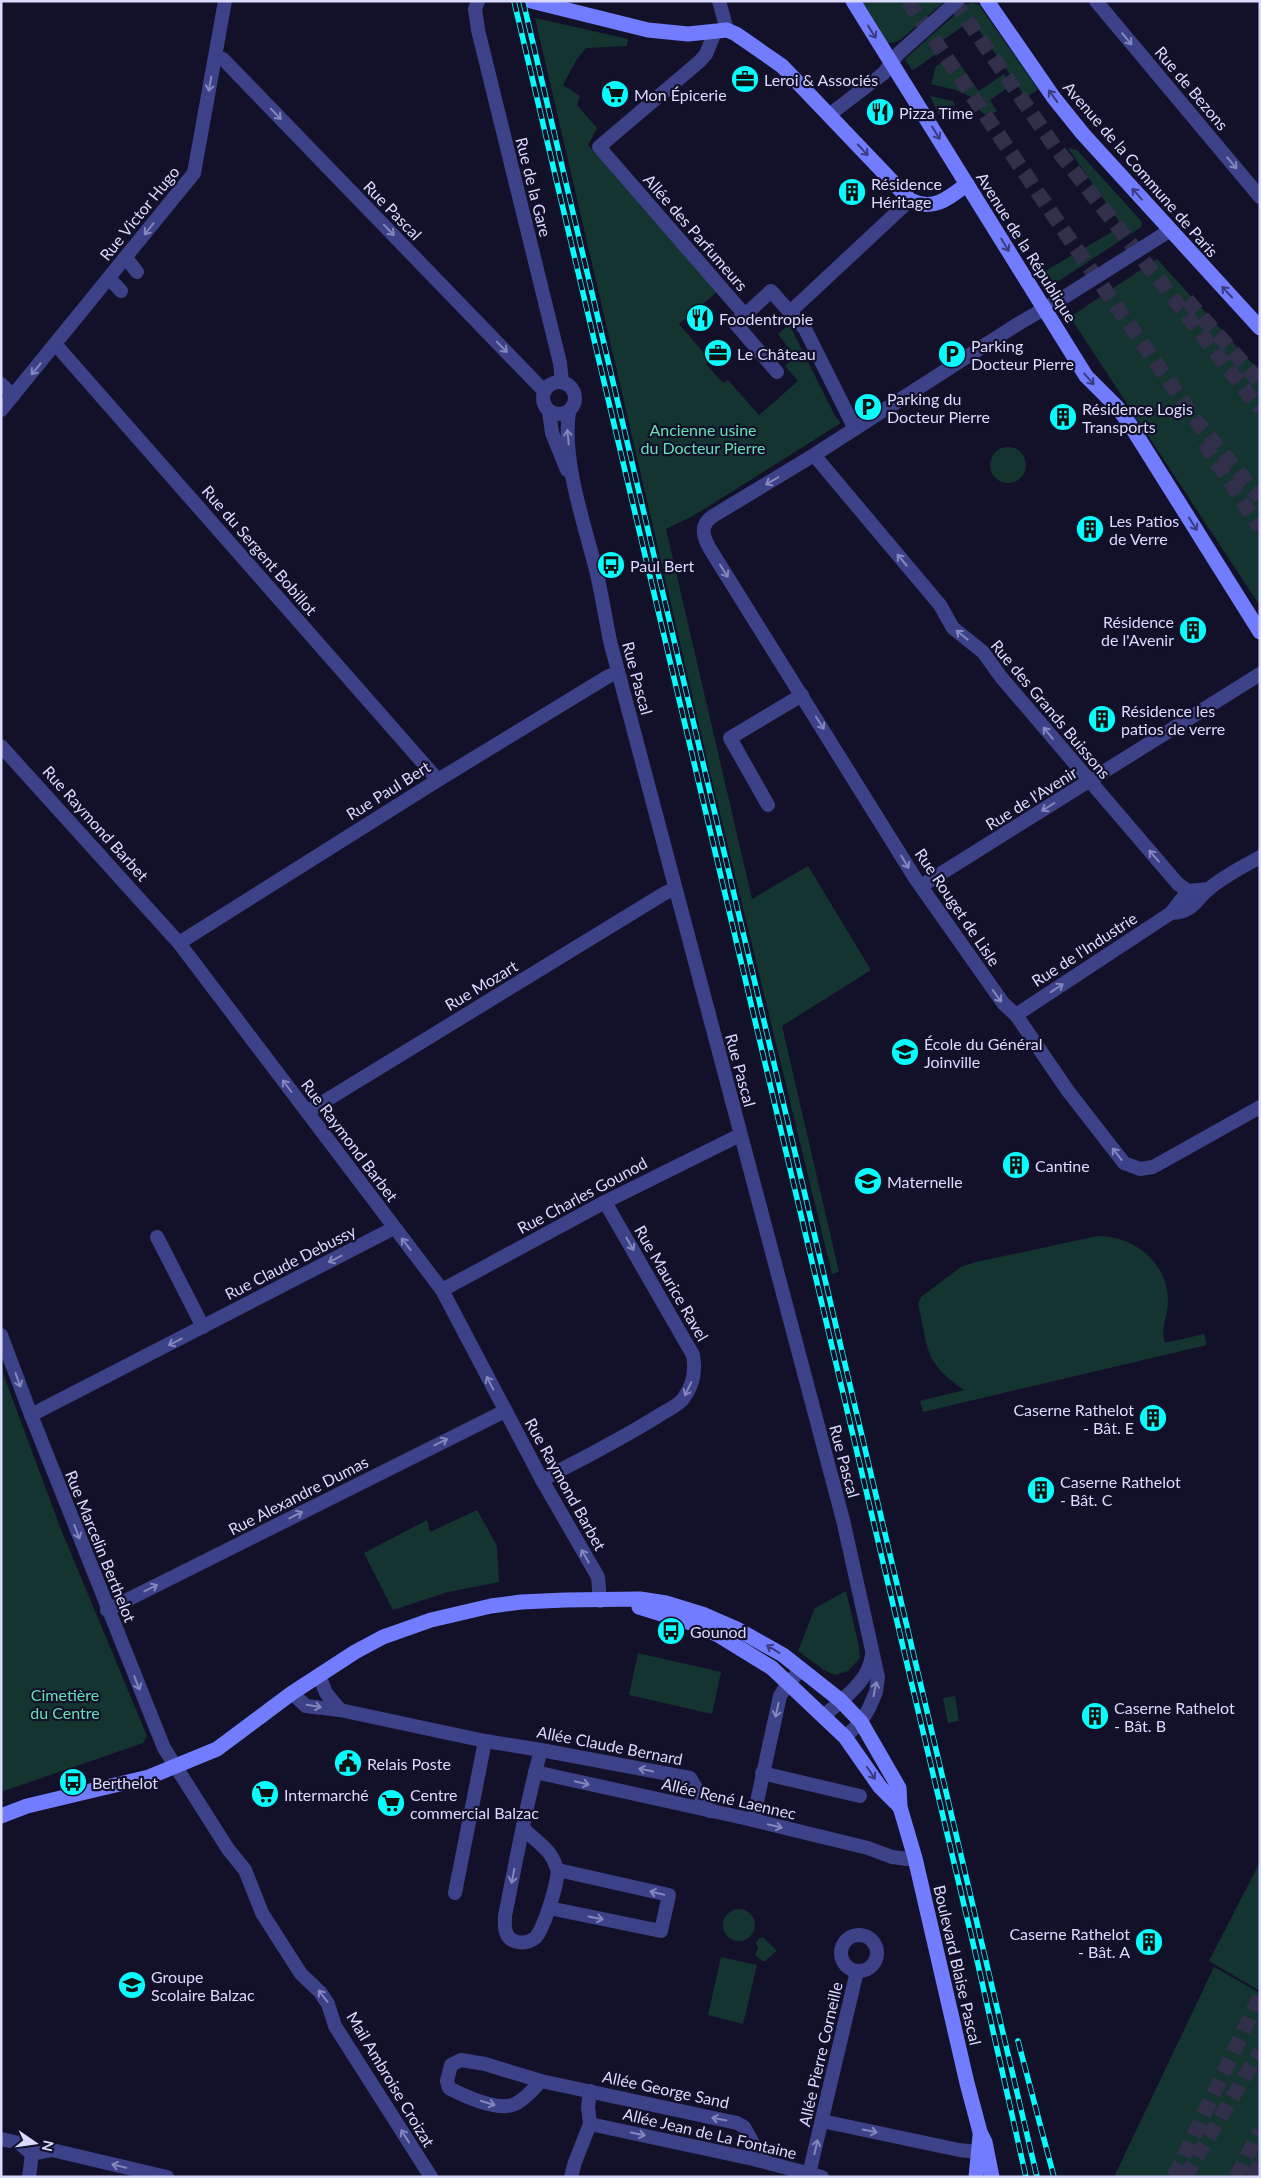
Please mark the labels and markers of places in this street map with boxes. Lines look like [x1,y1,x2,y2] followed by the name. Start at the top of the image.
[730,64,760,94] office icon: Leroi & Associés
[764,70,878,89] place label: Leroi & Associés
[600,79,630,109] supermarket icon: Mon Épicerie
[634,85,727,104] place label: Mon Épicerie
[865,97,895,127] restaurant icon: Pizza Time
[899,103,973,122] place label: Pizza Time
[871,174,942,211] place label: Résidence Héritage
[837,177,867,207] building icon: Résidence Héritage
[685,303,715,333] restaurant icon: Foodentropie
[719,309,813,328] place label: Foodentropie
[971,336,1074,373] place label: Parking Docteur Pierre
[703,338,733,368] office icon: Le Château
[937,339,967,369] parking icon: Parking Docteur Pierre
[737,344,816,363] place label: Le Château
[887,389,990,426] place label: Parking du Docteur Pierre
[853,392,883,422] parking icon: Parking du Docteur Pierre
[1082,399,1193,436] place label: Résidence Logis Transports
[1048,402,1078,432] building icon: Résidence Logis Transports
[1109,511,1179,548] place label: Les Patios de Verre
[1075,514,1105,544] building icon: Les Patios de Verre
[596,550,626,580] bus stop icon: Paul Bert
[630,556,695,575] place label: Paul Bert
[1101,612,1174,649] place label: Résidence de l'Avenir
[1178,615,1208,645] building icon: Résidence de l'Avenir
[1121,701,1225,738] place label: Résidence les patios de verre
[1087,704,1117,734] building icon: Résidence les patios de verre
[924,1034,1043,1071] place label: École du Général Joinville
[890,1037,920,1067] school or university icon: École du Général Joinville
[1001,1150,1031,1180] building icon: Cantine
[1035,1156,1090,1175] place label: Cantine
[853,1166,883,1196] school or university icon: Maternelle
[887,1172,963,1191] place label: Maternelle
[1013,1400,1134,1437] place label: Caserne Rathelot - Bât. E
[1138,1403,1168,1433] building icon: Caserne Rathelot - Bât. E
[1060,1472,1181,1509] place label: Caserne Rathelot - Bât. C
[1026,1475,1056,1505] building icon: Caserne Rathelot - Bât. C
[656,1616,686,1646] bus stop icon: Gounod
[690,1622,747,1641] place label: Gounod
[1114,1698,1235,1735] place label: Caserne Rathelot - Bât. B
[1080,1701,1110,1731] building icon: Caserne Rathelot - Bât. B
[333,1748,363,1778] public building icon: Relais Poste
[367,1754,451,1773] place label: Relais Poste
[58,1767,88,1797] bus stop icon: Berthelot
[92,1773,158,1792] place label: Berthelot
[250,1779,280,1809] supermarket icon: Intermarché
[284,1785,369,1804] place label: Intermarché
[410,1785,539,1822] place label: Centre commercial Balzac
[376,1788,406,1818] supermarket icon: Centre commercial Balzac
[1009,1924,1130,1961] place label: Caserne Rathelot - Bât. A
[1134,1927,1164,1957] building icon: Caserne Rathelot - Bât. A
[151,1967,255,2004] place label: Groupe Scolaire Balzac
[117,1970,147,2000] school or university icon: Groupe Scolaire Balzac

